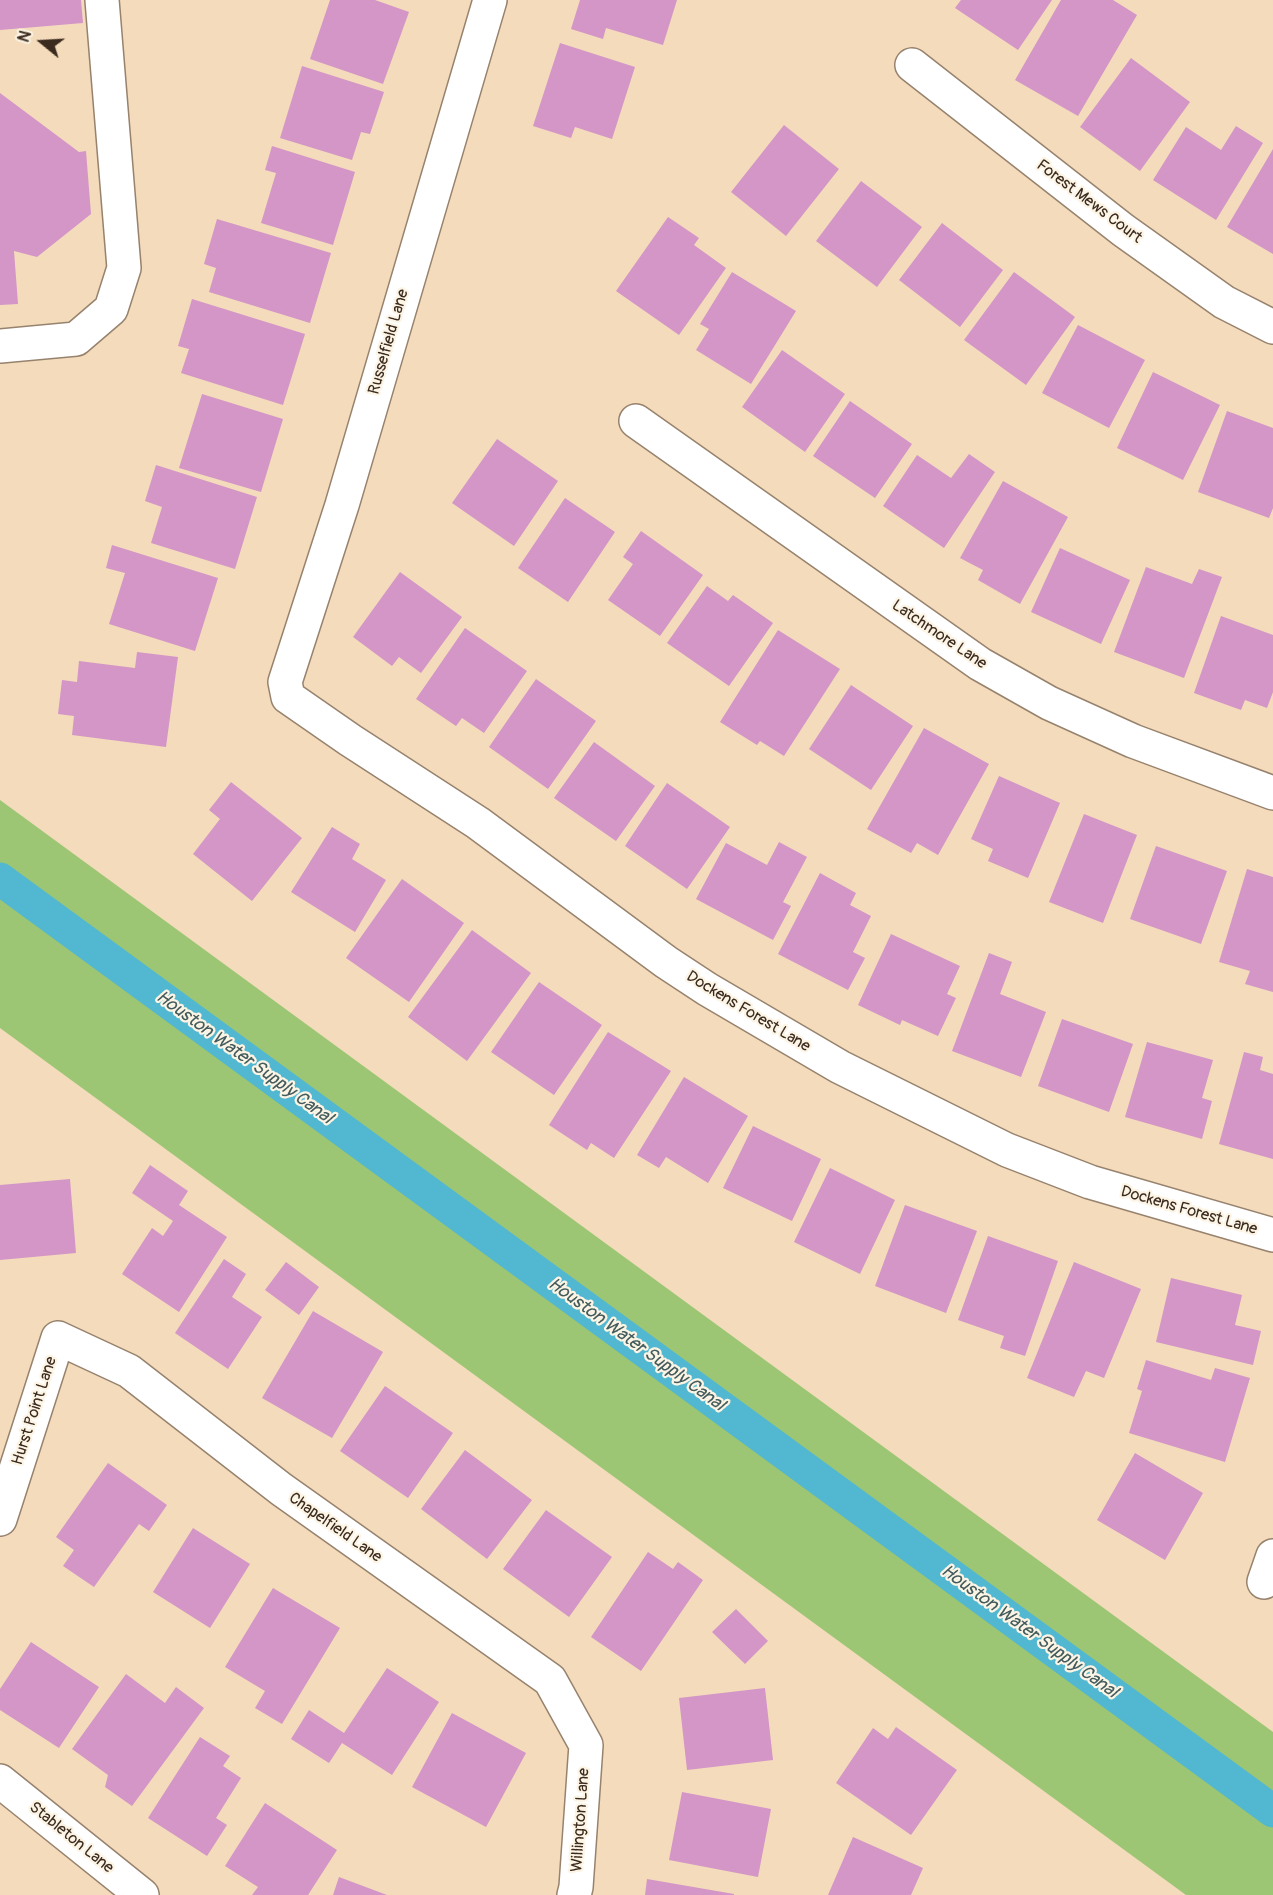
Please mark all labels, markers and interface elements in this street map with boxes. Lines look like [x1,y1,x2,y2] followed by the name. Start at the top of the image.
[12,12,72,72] north arrow
[14,28,36,45] text: N
[1032,156,1146,248] street label: Forest Mews Court
[365,287,413,397] street label: Russelfield Lane
[888,596,990,674] street label: Latchmore Lane
[683,967,813,1057] street label: Dockens Forest Lane
[152,987,336,1129] water label: Houston Water Supply Canal
[1119,1182,1259,1240] street label: Dockens Forest Lane
[544,1274,728,1416] water label: Houston Water Supply Canal
[8,1354,62,1468] street label: Hurst Point Lane
[285,1489,385,1567] street label: Chapelfield Lane
[937,1561,1121,1703] water label: Houston Water Supply Canal
[568,1767,594,1873] street label: Willington Lane
[25,1798,117,1878] street label: Stableton Lane

